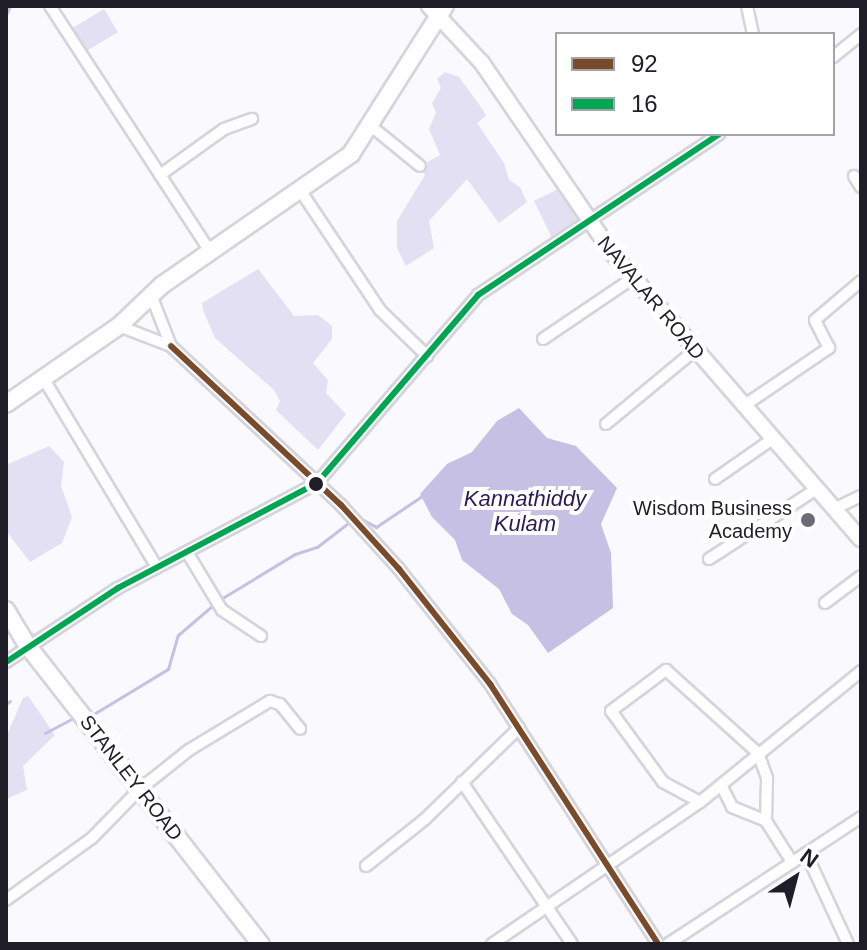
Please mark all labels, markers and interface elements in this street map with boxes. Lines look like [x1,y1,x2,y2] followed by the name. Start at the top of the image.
[555,32,835,136] legend
[631,50,658,77] text: 92
[631,90,658,117] text: 16
[592,231,710,365] street label: NAVALAR ROAD
[308,476,324,492] unlabelled marker
[464,485,586,536] water label: Kannathiddy Kulam
[633,496,792,543] place label: Wisdom Business Academy
[799,511,817,529] marker: Wisdom Business Academy
[74,710,188,846] street label: STANLEY ROAD
[755,838,835,918] north arrow
[796,843,823,873] text: N

